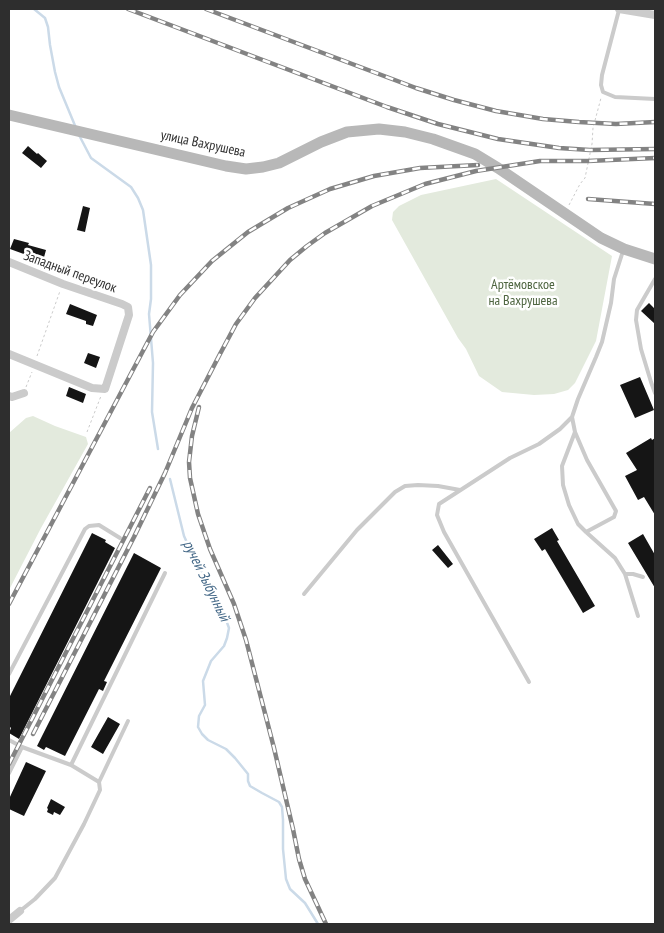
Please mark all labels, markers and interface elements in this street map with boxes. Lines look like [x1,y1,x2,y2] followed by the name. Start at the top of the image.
[159,127,247,161] street label: улица Вахрушева
[21,247,119,297] street label: Западный переулок
[488,277,558,310] park label: Артёмовское на Вахрушева
[179,537,233,625] water label: ручей Зыбунный

